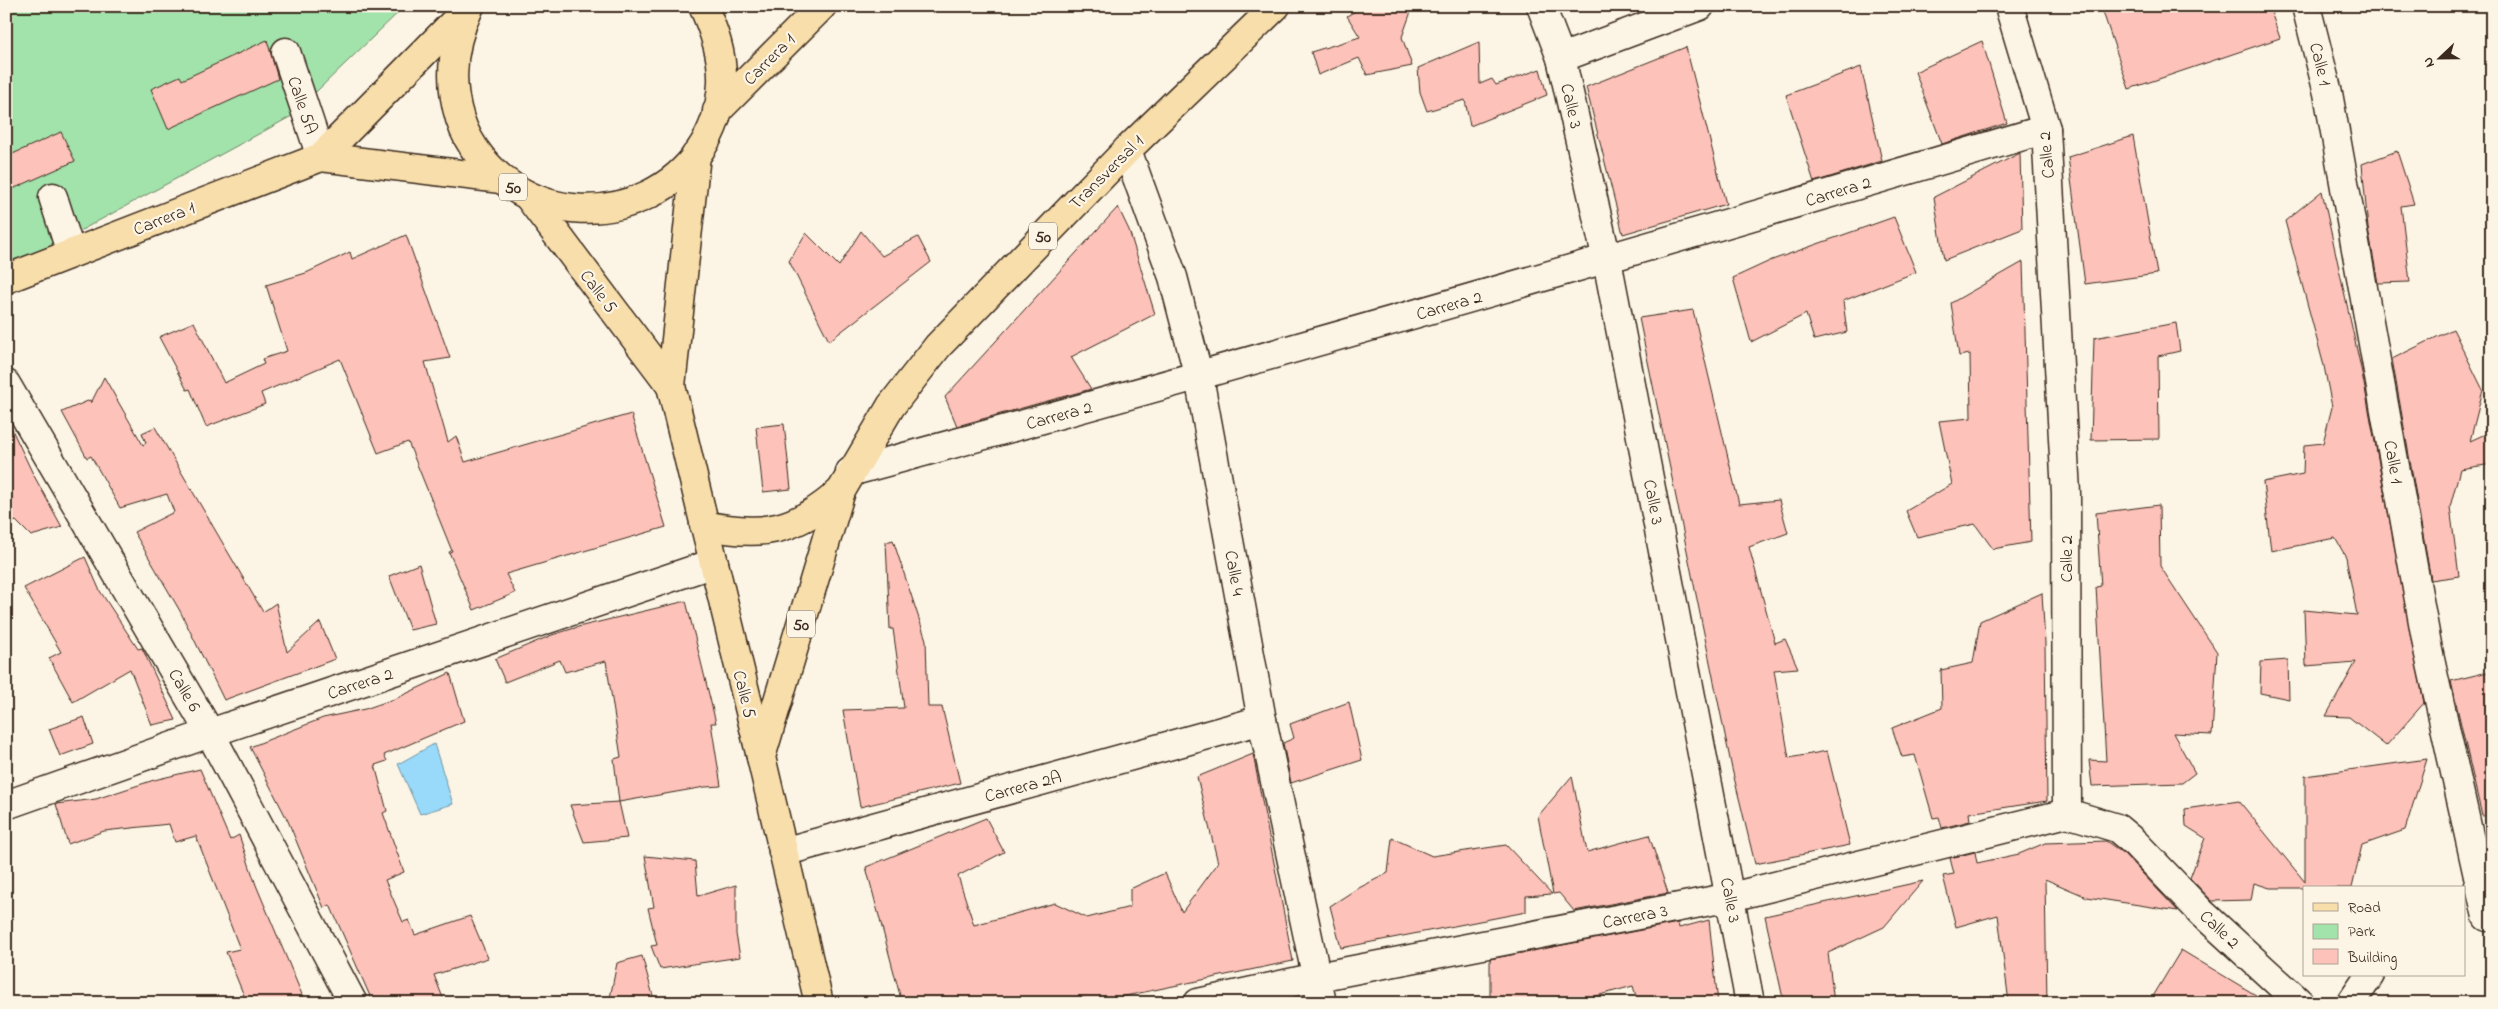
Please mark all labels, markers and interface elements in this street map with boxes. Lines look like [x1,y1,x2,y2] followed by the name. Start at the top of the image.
[738,28,803,92] street label: Carrera 1
[2416,32,2466,82] north arrow
[2301,40,2337,89] street label: Calle 1
[2418,54,2441,71] text: N
[279,73,323,138] street label: Calle 5A
[1552,81,1588,132] street label: Calle 3
[1064,130,1151,217] street label: Transversal 1
[2033,130,2063,179] street label: Calle 2
[1802,171,1875,215] street label: Carrera 2
[499,173,527,200] road number: 50
[130,196,200,244] street label: Carrera 1
[1029,222,1057,250] road number: 50
[572,265,622,319] street label: Calle 5
[1413,285,1486,329] street label: Carrera 2
[1024,396,1096,438] street label: Carrera 2
[2375,438,2409,487] street label: Calle 1
[1635,477,1669,527] street label: Calle 3
[2055,535,2081,583] street label: Calle 2
[1216,549,1250,599] street label: Calle 4
[787,610,815,638] road number: 50
[324,662,397,708] street label: Carrera 2
[160,665,206,718] street label: Calle 6
[725,668,762,721] street label: Calle 5
[982,765,1065,811] street label: Carrera 2A
[1712,875,1746,925] street label: Calle 3
[2303,886,2466,976] legend
[2348,897,2381,919] text: Road
[1600,899,1670,937] street label: Carrera 3
[2193,905,2245,956] street label: Calle 2
[2348,921,2376,943] text: Park
[2347,947,2397,970] text: Building

